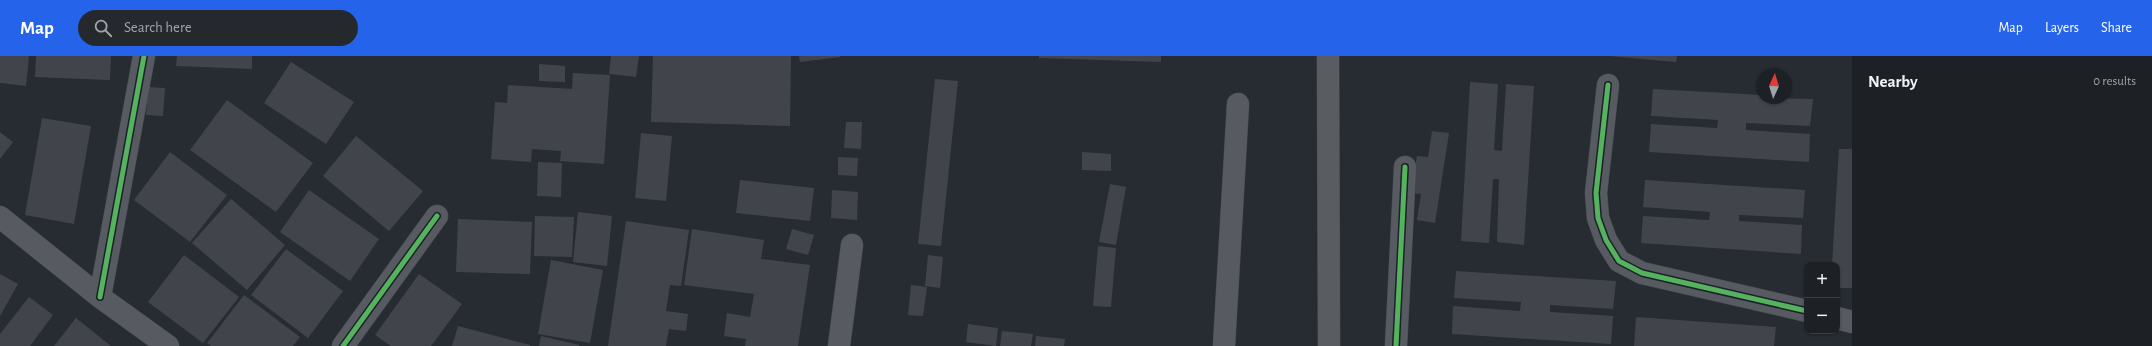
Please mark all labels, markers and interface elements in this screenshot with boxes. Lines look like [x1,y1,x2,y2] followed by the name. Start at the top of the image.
[78,10,358,46] search box
[92,17,114,39] icon: search
[20,19,54,38] text: Map
[124,20,192,35] text: Search here
[1998,21,2023,35] text: Map
[2045,21,2079,35] text: Layers
[2101,21,2132,35] text: Share
[1756,68,1792,104] north arrow
[1868,73,1918,90] text: Nearby
[2093,75,2136,88] text: 0 results
[1804,262,1840,334] map controls
[1804,262,1840,298] button: +
[1804,298,1840,334] button: −

